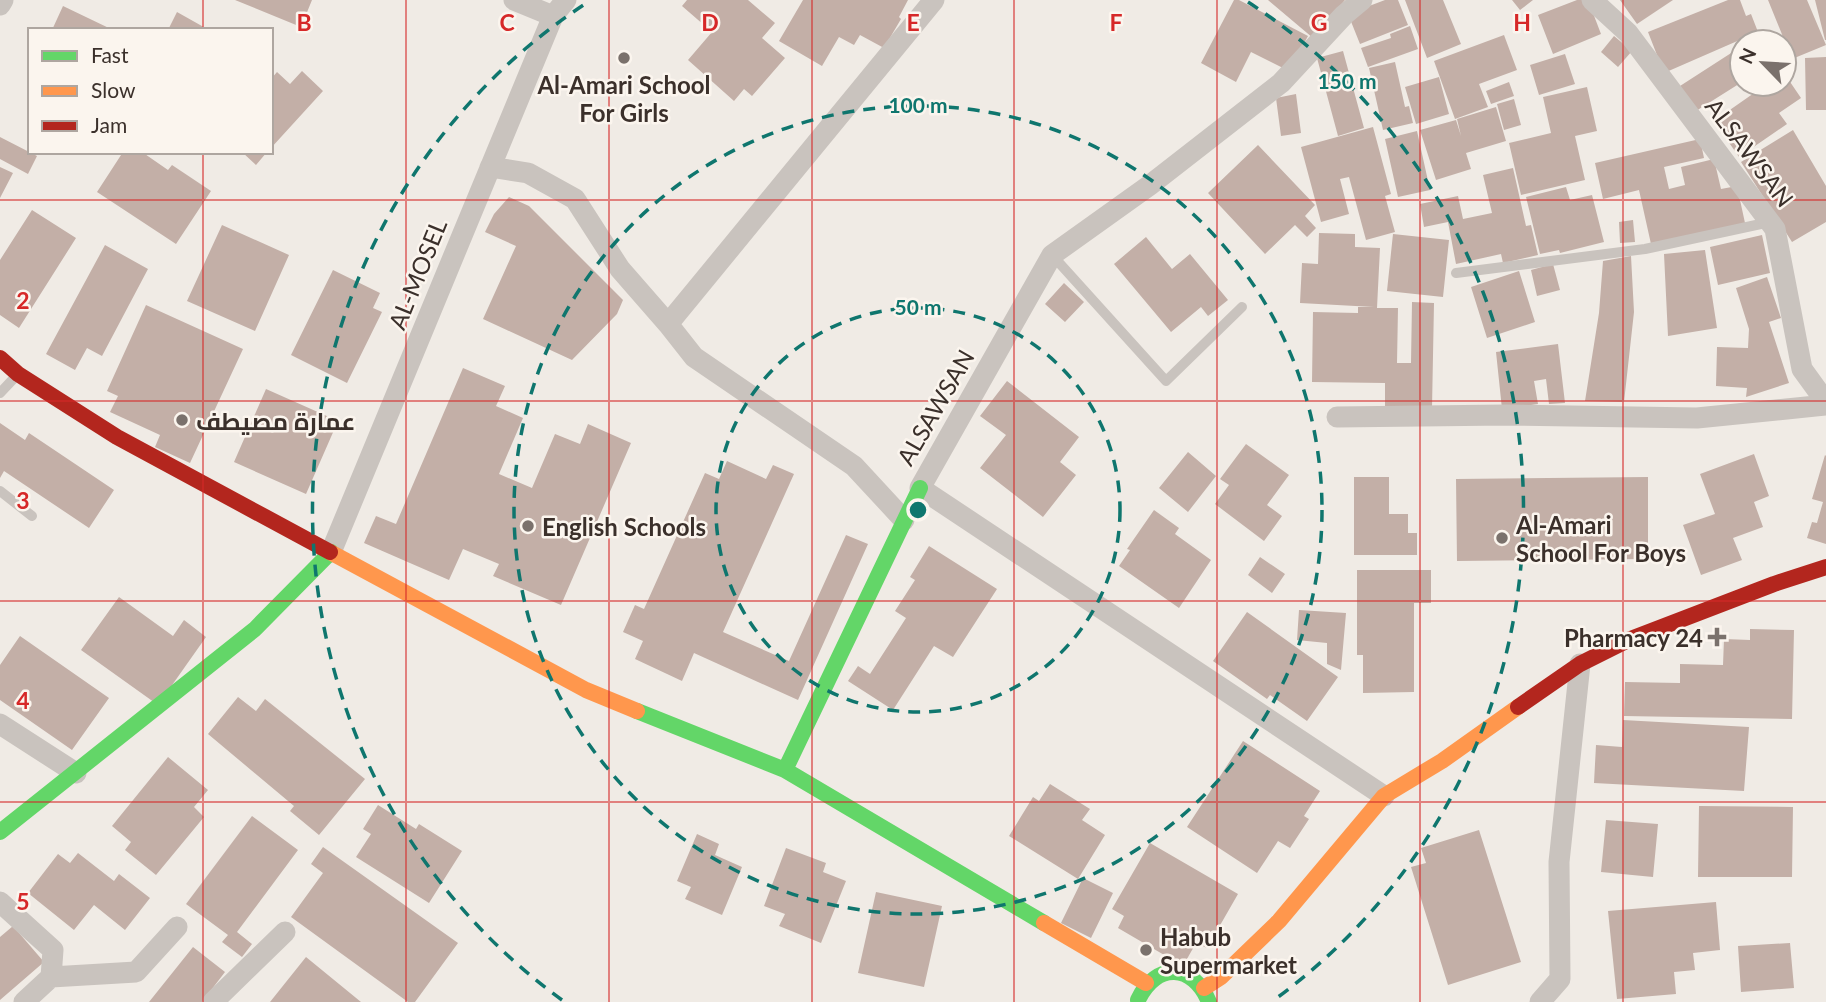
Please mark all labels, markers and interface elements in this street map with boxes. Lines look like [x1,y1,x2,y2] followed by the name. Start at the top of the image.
[296,8,312,36] text: B
[499,8,515,36] text: C
[701,8,719,36] text: D
[906,8,920,36] text: E
[1109,8,1123,36] text: F
[1311,8,1327,36] text: G
[1513,8,1531,36] text: H
[28,28,273,154] legend
[1728,28,1798,98] north arrow
[91,42,129,67] text: Fast
[1734,44,1761,67] text: N
[616,50,632,66] marker: Al-Amari School For Girls
[1317,68,1377,93] text: 150 m
[536,70,711,127] place label: Al-Amari School For Girls
[91,77,136,102] text: Slow
[888,92,948,117] text: 100 m
[1700,92,1800,212] street label: ALSAWSAN
[91,112,127,137] text: Jam
[382,215,452,333] street label: AL-MOSEL
[16,286,30,314] text: 2
[894,294,942,319] text: 50 m
[890,344,980,470] street label: ALSAWSAN
[196,406,355,436] place label: عمارة مصيطف
[174,412,190,428] marker: عمارة مصيطف
[16,486,30,514] text: 3
[906,498,930,522] centre of rings
[1515,510,1686,567] place label: Al-Amari School For Boys
[542,512,706,541] place label: English Schools
[520,518,536,534] marker: English Schools
[1494,530,1510,546] marker: Al-Amari School For Boys
[1564,623,1703,652] place label: Pharmacy 24
[1709,629,1725,645] marker: Pharmacy 24
[16,686,30,714] text: 4
[16,887,30,915] text: 5
[1160,922,1297,979] place label: Habub Supermarket
[1138,942,1154,958] marker: Habub Supermarket

